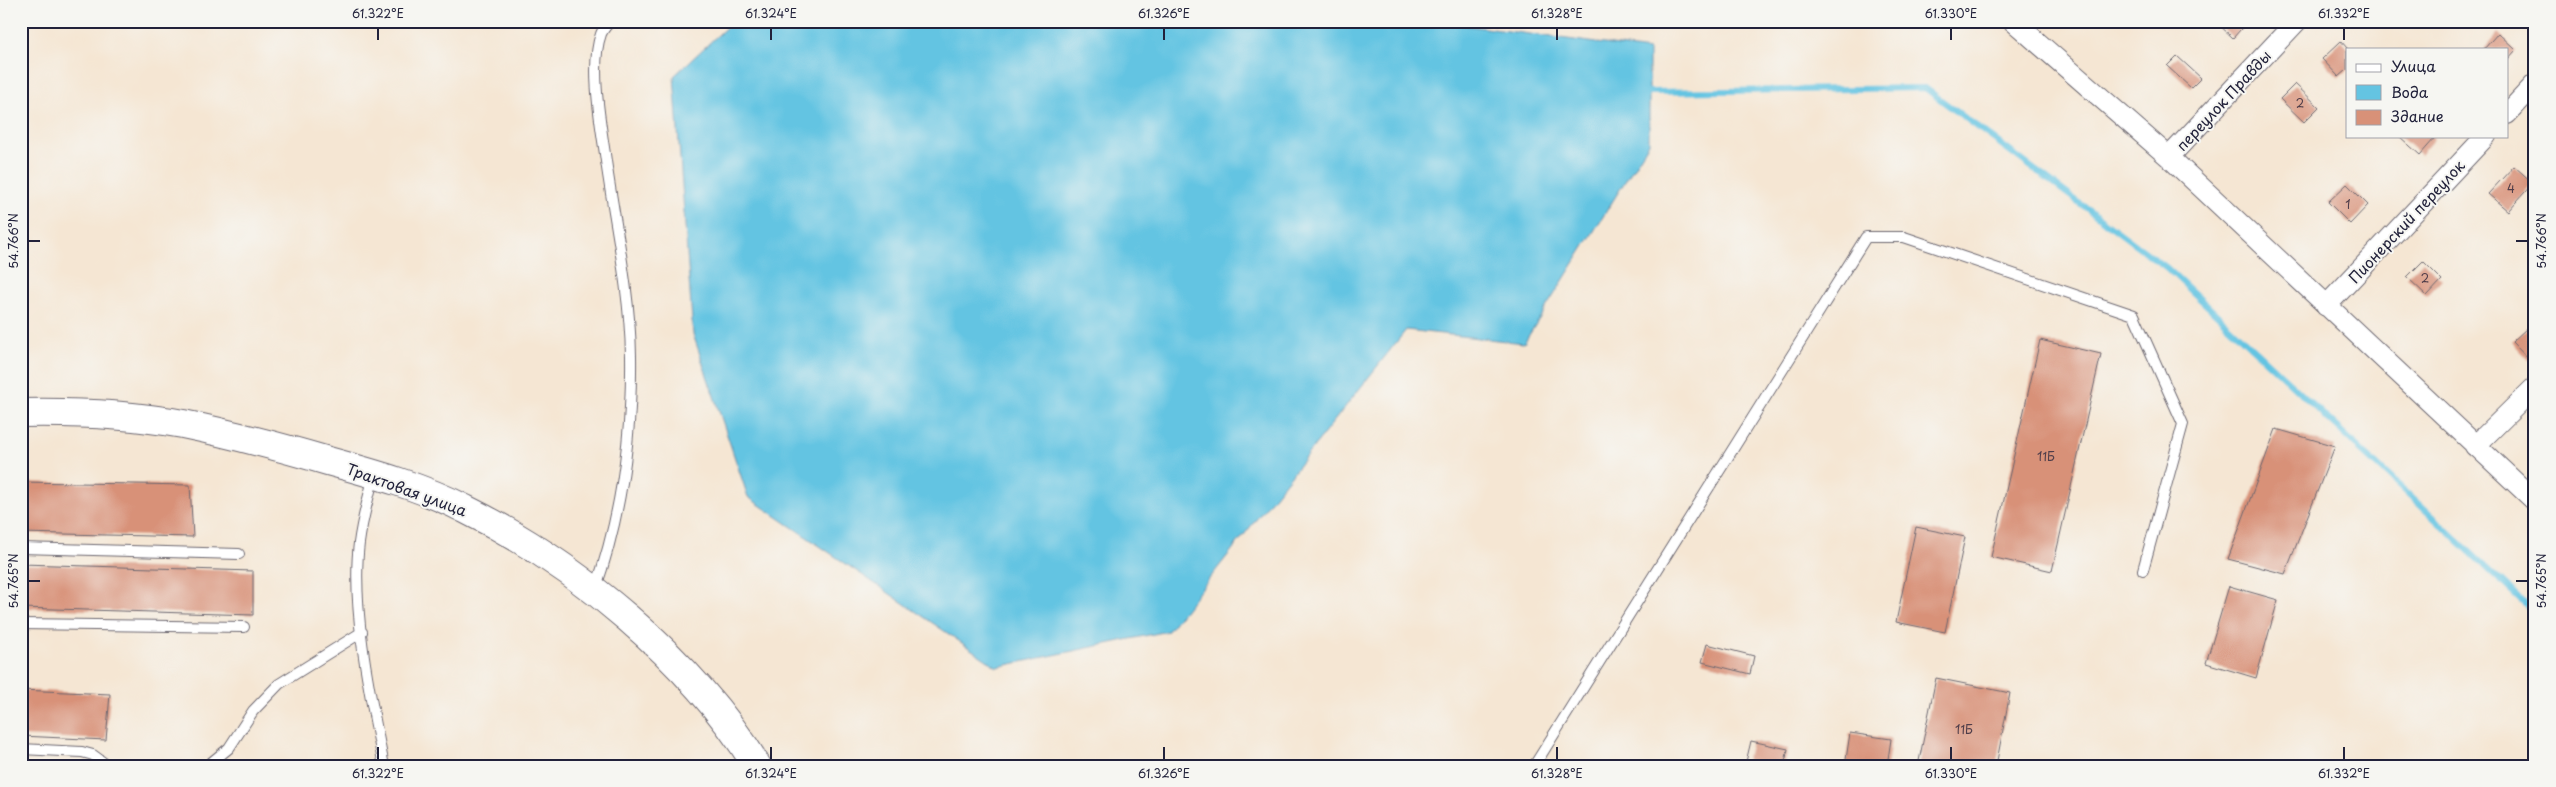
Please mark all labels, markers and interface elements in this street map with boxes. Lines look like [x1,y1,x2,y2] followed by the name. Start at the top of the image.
[352,4,404,22] text: 61.322°E
[745,4,797,22] text: 61.324°E
[1138,4,1190,22] text: 61.326°E
[1531,4,1583,22] text: 61.328°E
[1925,4,1977,22] text: 61.330°E
[2318,4,2370,22] text: 61.332°E
[2170,44,2276,156] street label: переулок Правды
[2346,48,2508,138] legend
[2391,54,2436,77] text: Улица
[2391,80,2429,103] text: Вода
[2296,94,2304,112] house number: 2
[2391,104,2444,127] text: Здание
[2343,154,2469,288] street label: Пионерский переулок
[2507,179,2515,197] house number: 4
[2345,195,2351,213] house number: 1
[4,213,22,269] text: 54.766°N
[2532,213,2550,269] text: 54.766°N
[2421,269,2429,287] house number: 2
[2037,447,2055,465] house number: 11Б
[344,457,471,522] street label: Трактовая улица
[4,553,22,609] text: 54.765°N
[2532,553,2550,609] text: 54.765°N
[1955,720,1973,738] house number: 11Б
[352,764,404,782] text: 61.322°E
[745,764,797,782] text: 61.324°E
[1138,764,1190,782] text: 61.326°E
[1531,764,1583,782] text: 61.328°E
[1925,764,1977,782] text: 61.330°E
[2318,764,2370,782] text: 61.332°E

